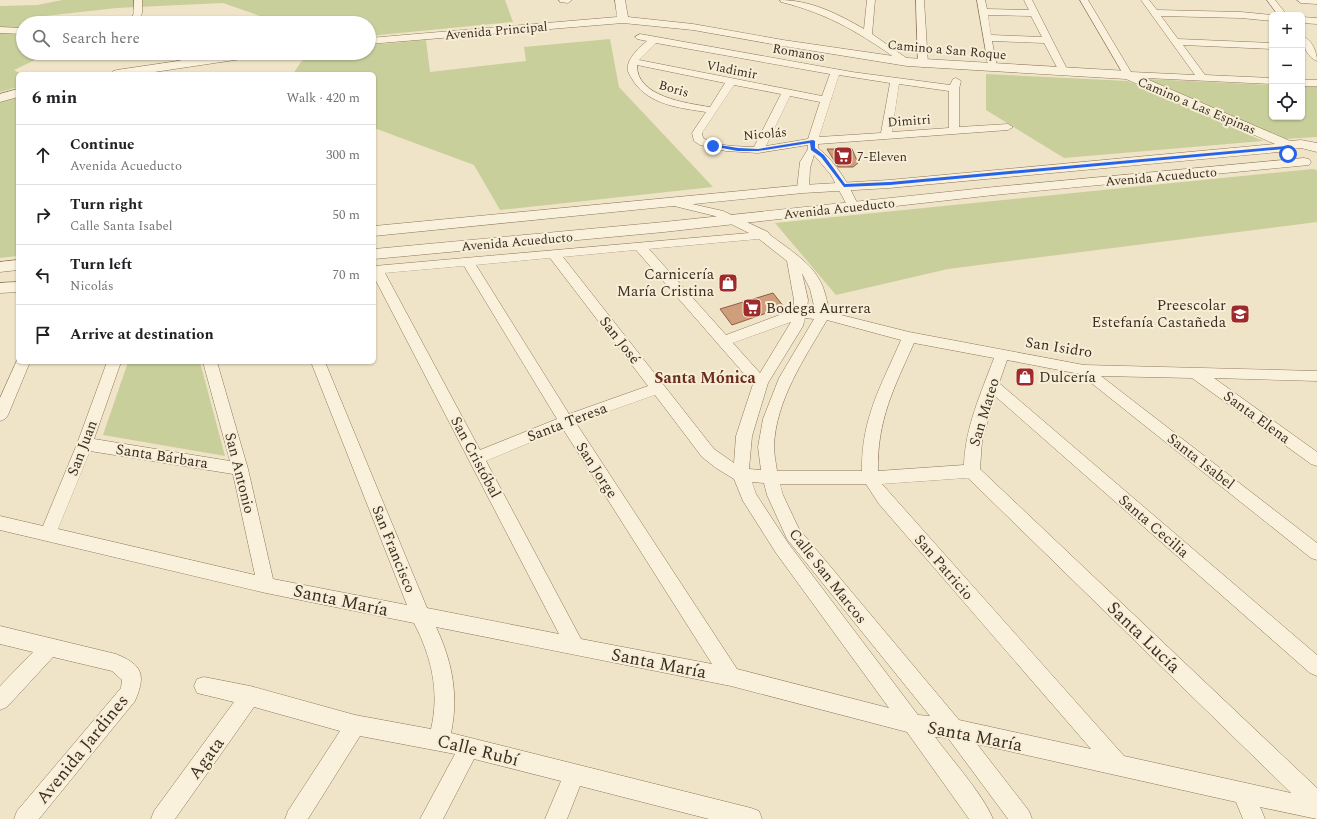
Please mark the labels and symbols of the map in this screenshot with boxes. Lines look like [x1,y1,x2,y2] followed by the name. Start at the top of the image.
[444,17,548,45] street label: Avenida Principal
[887,35,1007,65] street label: Camino a San Roque
[771,39,827,67] street label: Romanos
[705,55,759,85] street label: Vladimir
[1134,72,1259,140] street label: Camino a Las Espinas
[656,75,691,103] street label: Boris
[887,110,931,132] street label: Dimitri
[743,122,788,146] street label: Nicolás
[704,137,722,155] route end
[832,145,854,167] supermarket icon: 7-Eleven
[1279,145,1297,163] route start
[857,147,907,167] place label: 7-Eleven
[1104,162,1218,192] street label: Avenida Acueducto
[782,193,896,225] street label: Avenida Acueducto
[460,227,574,257] street label: Avenida Acueducto
[617,263,715,303] place label: Carnicería María Cristina
[717,272,739,294] shop icon: Carnicería María Cristina
[1092,294,1227,334] place label: Preescolar Estefanía Castañeda
[741,297,763,319] supermarket icon: Bodega Aurrera
[766,297,872,320] place label: Bodega Aurrera
[1229,303,1251,325] school or university icon: Preescolar Estefanía Castañeda
[593,311,646,369] street label: San José
[1024,331,1094,364] street label: San Isidro
[654,366,757,390] district label: Santa Mónica
[1014,366,1036,388] shop icon: Dulcería
[1039,366,1097,389] place label: Dulcería
[963,375,1006,449] street label: San Mateo
[1218,385,1296,450] street label: Santa Elena
[524,396,611,448] street label: Santa Teresa
[444,412,507,502] street label: San Cristóbal
[61,417,104,479] street label: San Juan
[1162,428,1239,495] street label: Santa Isabel
[218,430,261,516] street label: San Antonio
[114,438,210,475] street label: Santa Bárbara
[570,438,623,503] street label: San Jorge
[1113,489,1195,564] street label: Santa Cecilia
[366,502,422,596] street label: San Francisco
[783,524,872,629] street label: Calle San Marcos
[908,529,979,605] street label: San Patricio
[291,577,391,624] street label: Santa María
[1101,595,1187,680] street label: Santa Lucía
[609,641,709,686] street label: Santa María
[30,689,135,810] street label: Avenida Jardines
[925,714,1025,759] street label: Santa María
[434,727,523,774] street label: Calle Rubí
[182,731,231,785] street label: Agata

